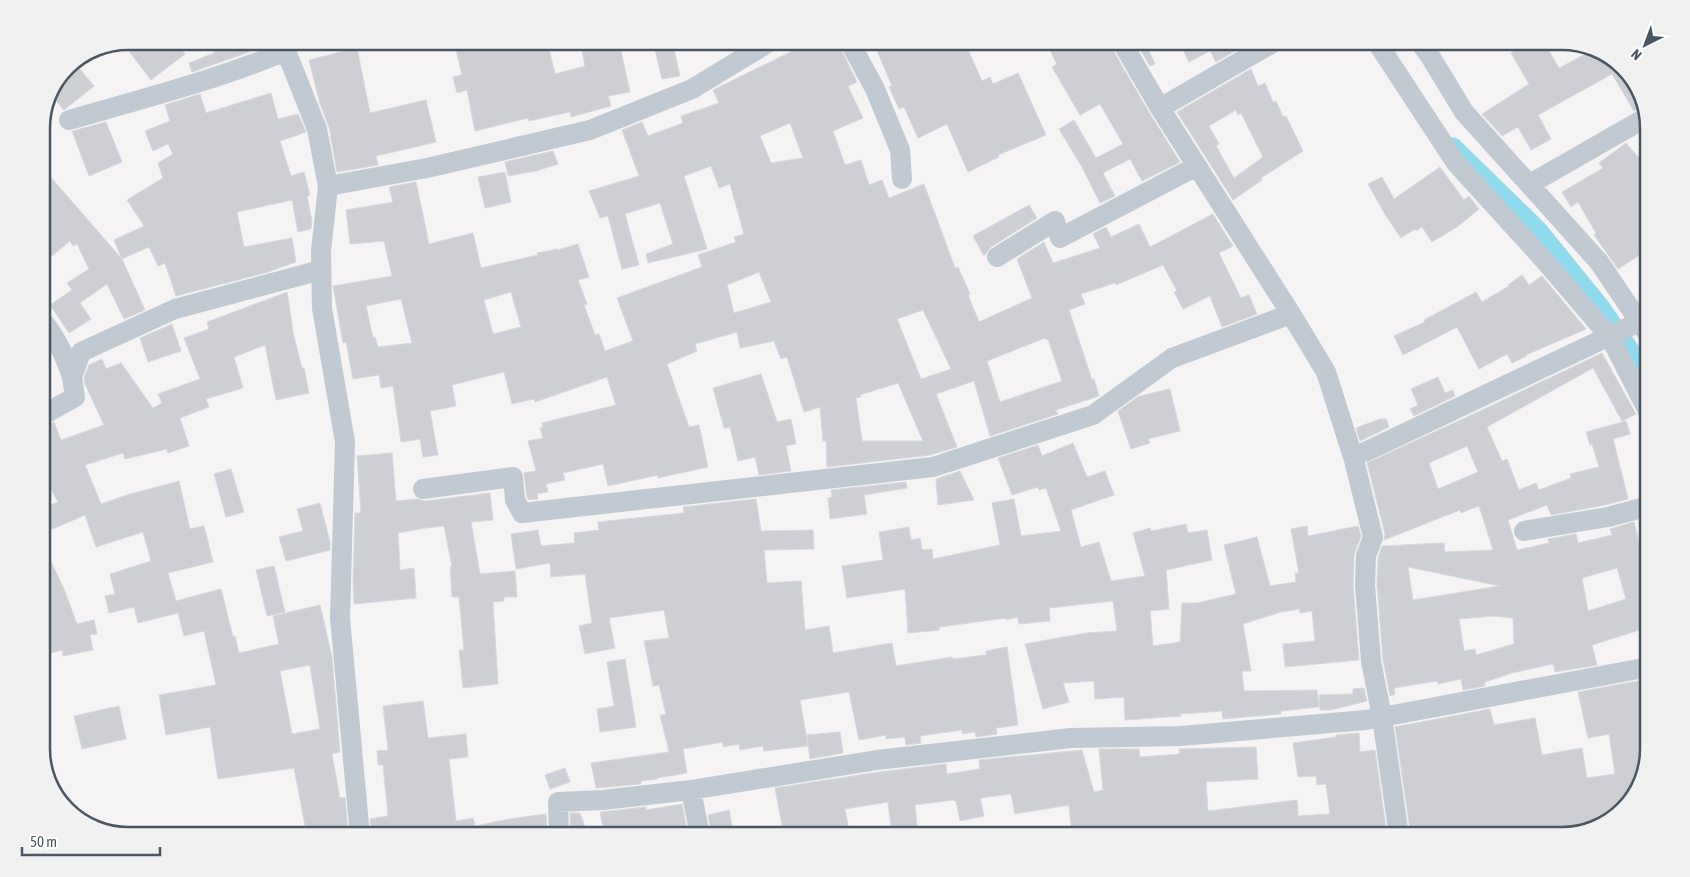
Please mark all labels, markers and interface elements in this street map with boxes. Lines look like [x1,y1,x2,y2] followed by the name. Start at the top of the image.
[1620,20,1670,70] north arrow
[1628,46,1645,63] text: N
[22,824,160,856] scale bar
[30,833,57,850] text: 50 m

